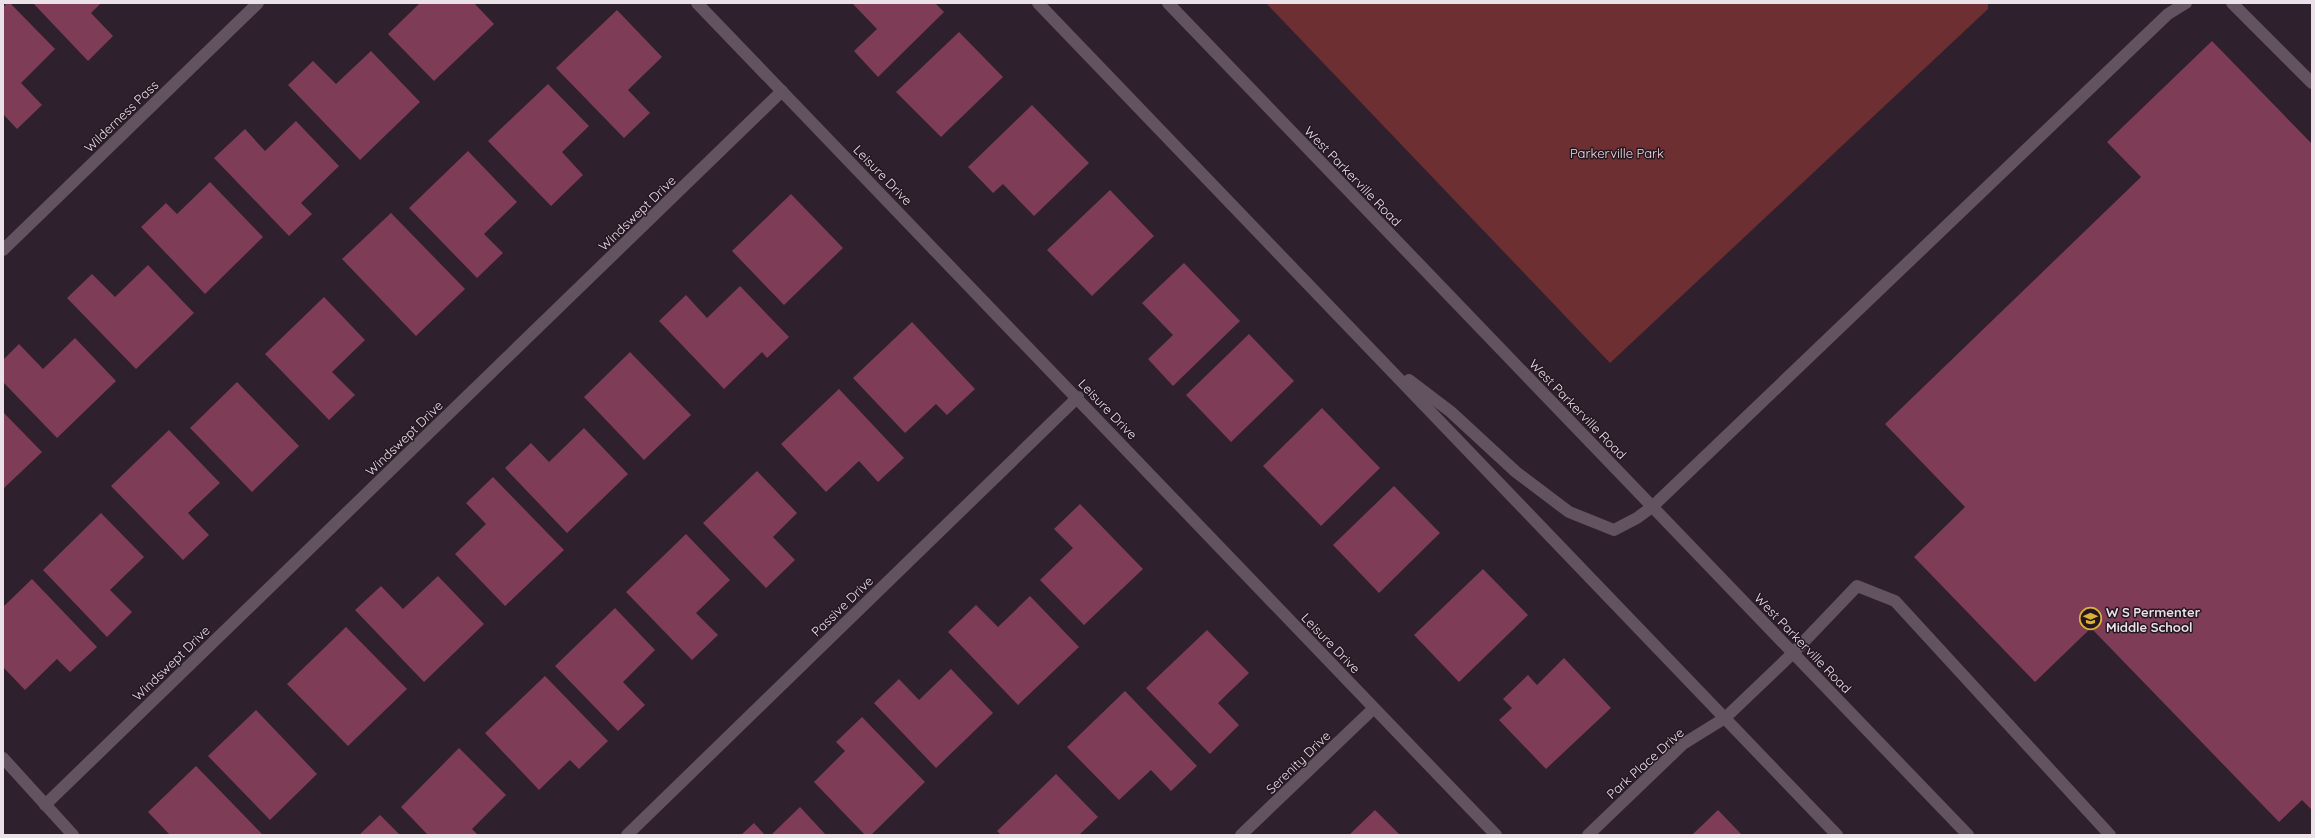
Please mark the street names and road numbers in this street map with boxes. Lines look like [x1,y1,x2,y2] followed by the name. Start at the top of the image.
[81,77,161,155] street label: Wilderness Pass
[1301,123,1405,229] street label: West Parkerville Road
[850,142,916,208] street label: Leisure Drive
[595,172,679,254] street label: Windswept Drive
[1526,356,1630,462] street label: West Parkerville Road
[1075,376,1141,442] street label: Leisure Drive
[362,397,446,479] street label: Windswept Drive
[808,573,876,639] street label: Passive Drive
[1751,590,1855,696] street label: West Parkerville Road
[1298,610,1364,676] street label: Leisure Drive
[129,622,213,704] street label: Windswept Drive
[1603,724,1687,802] street label: Park Place Drive
[1262,727,1334,797] street label: Serenity Drive

